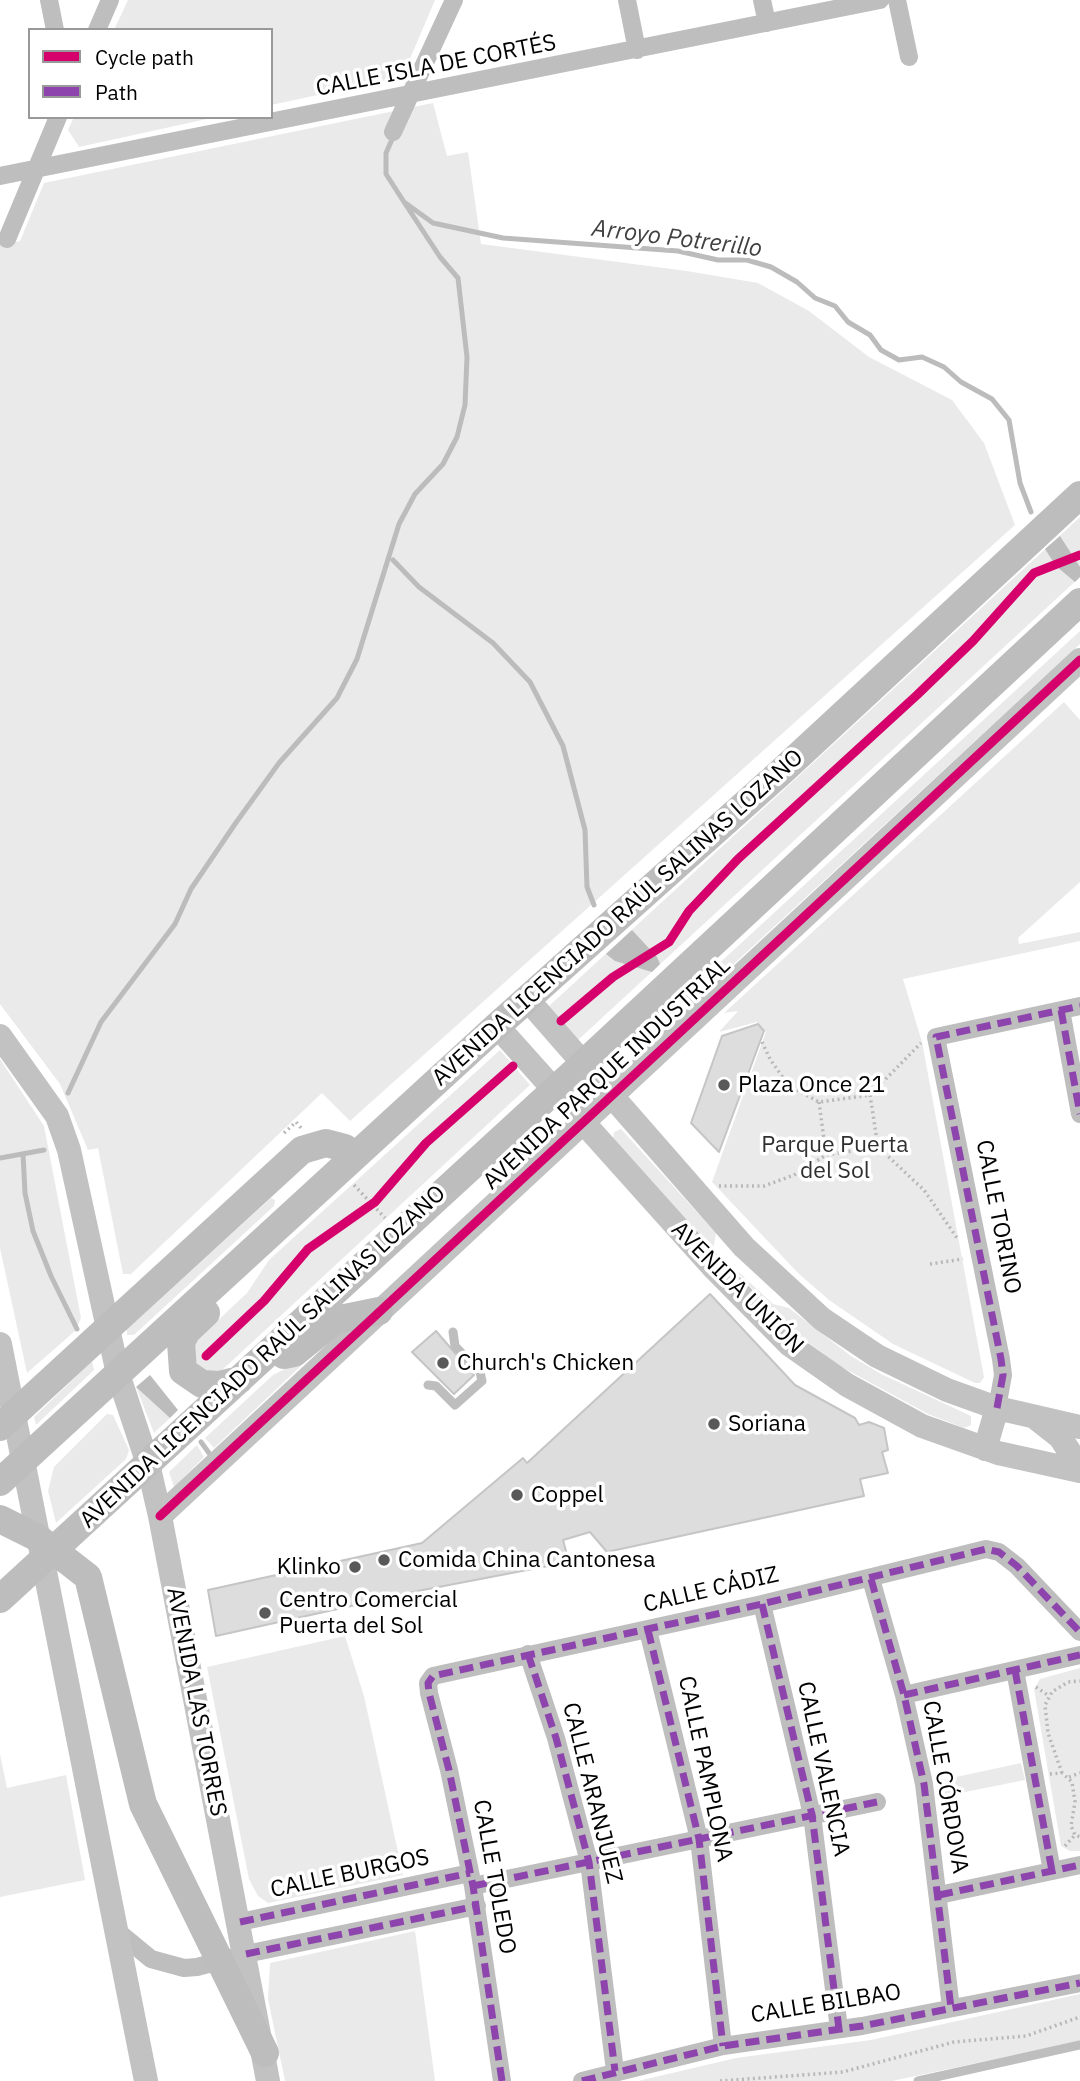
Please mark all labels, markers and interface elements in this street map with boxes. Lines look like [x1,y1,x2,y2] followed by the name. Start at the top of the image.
[28,28,273,119] legend
[313,29,559,103] street label: CALLE ISLA DE CORTÉS
[95,43,194,71] text: Cycle path
[95,78,138,106] text: Path
[590,214,764,264] water label: Arroyo Potrerillo
[427,744,809,1092] street label: AVENIDA LICENCIADO RAÚL SALINAS LOZANO
[478,952,736,1196] street label: AVENIDA PARQUE INDUSTRIAL
[738,1071,885,1099] place label: Plaza Once 21
[716,1077,732,1093] marker: Plaza Once 21
[761,1131,909,1185] park label: Parque Puerta del Sol
[970,1138,1026,1296] street label: CALLE TORINO
[74,1180,452,1534] street label: AVENIDA LICENCIADO RAÚL SALINAS LOZANO
[665,1216,809,1360] street label: AVENIDA UNIÓN
[457,1349,634,1377] place label: Church's Chicken
[435,1355,451,1371] marker: Church's Chicken
[728,1410,806,1438] place label: Soriana
[706,1416,722,1432] marker: Soriana
[531,1481,604,1509] place label: Coppel
[509,1487,525,1503] marker: Coppel
[398,1546,656,1574] place label: Comida China Cantonesa
[376,1552,392,1568] marker: Comida China Cantonesa
[277,1553,341,1581] place label: Klinko
[347,1559,363,1575] marker: Klinko
[641,1561,781,1619] street label: CALLE CÁDIZ
[160,1585,232,1819] street label: AVENIDA LAS TORRES
[279,1586,458,1640] place label: Centro Comercial Puerta del Sol
[257,1605,273,1621] marker: Centro Comercial Puerta del Sol
[672,1674,738,1864] street label: CALLE PAMPLONA
[791,1679,855,1859] street label: CALLE VALENCIA
[916,1698,974,1876] street label: CALLE CÓRDOVA
[556,1700,628,1886] street label: CALLE ARANJUEZ
[467,1798,521,1956] street label: CALLE TOLEDO
[268,1844,432,1904] street label: CALLE BURGOS
[749,1978,903,2030] street label: CALLE BILBAO

